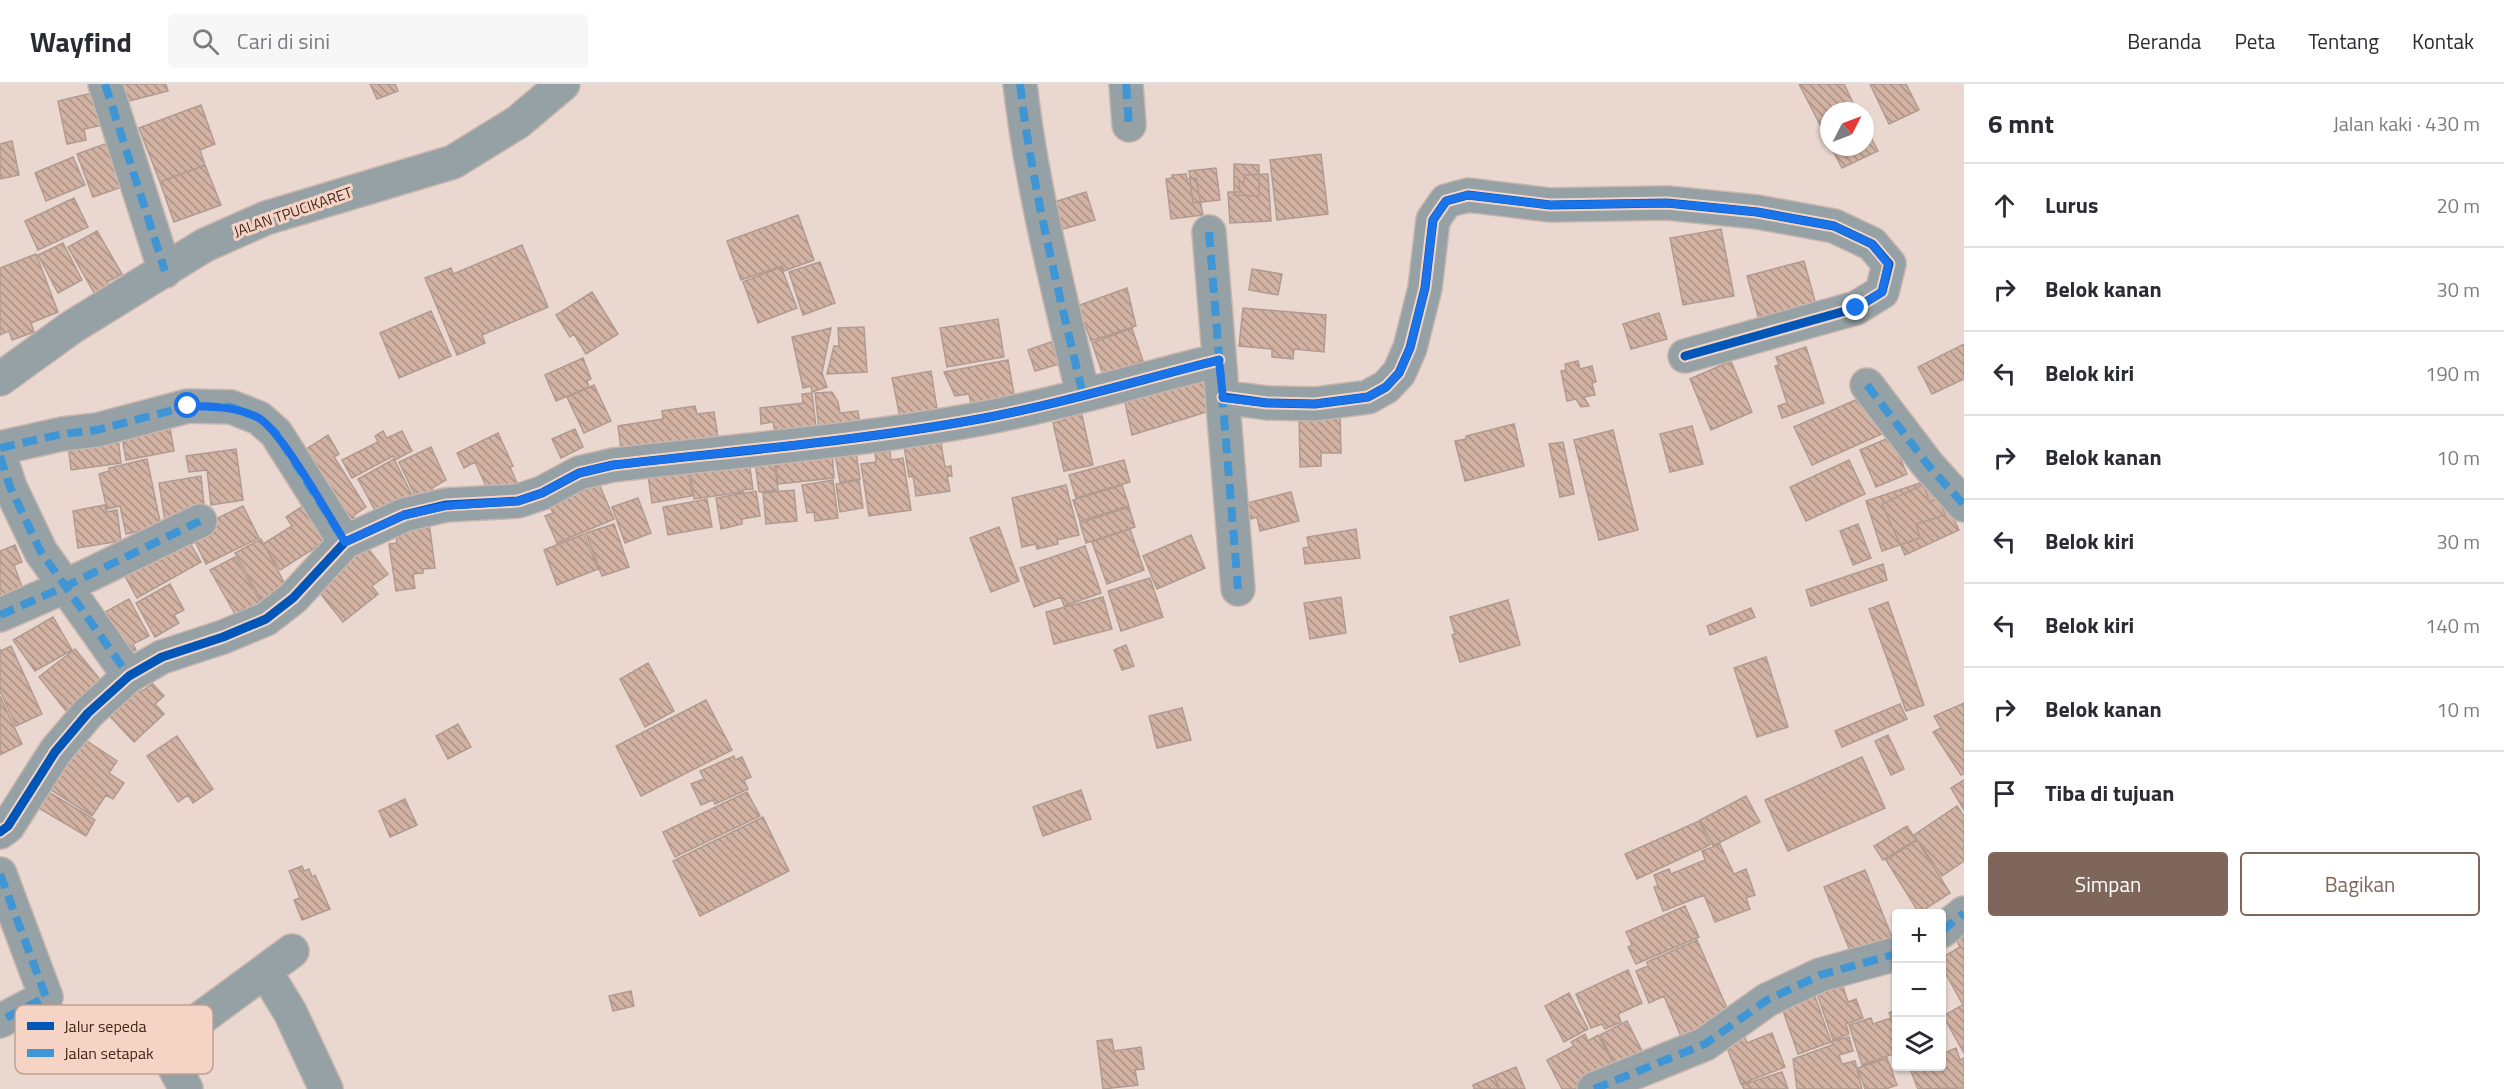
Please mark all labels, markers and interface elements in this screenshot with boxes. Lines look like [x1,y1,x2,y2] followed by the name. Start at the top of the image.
[168,14,588,68] search box
[30,20,132,63] text: Wayfind
[237,24,330,58] text: Cari di sini
[189,25,222,58] icon: search
[2127,25,2201,57] text: Beranda
[2234,25,2275,57] text: Peta
[2308,25,2379,57] text: Tentang
[2412,25,2474,57] text: Kontak
[1820,102,1874,156] north arrow
[1988,104,2054,143] text: 6 mnt
[2333,108,2480,139] text: Jalan kaki · 430 m
[230,180,355,243] street label: JALAN TPUCIKARET
[2045,188,2098,222] text: Lurus
[1988,189,2021,222] icon: ahead
[2436,190,2480,221] text: 20 m
[2045,272,2162,306] text: Belok kanan
[1988,273,2021,306] icon: right
[2436,274,2480,305] text: 30 m
[1842,294,1868,320] route end
[2045,356,2134,390] text: Belok kiri
[1988,357,2021,390] icon: left
[2425,358,2480,389] text: 190 m
[174,392,200,418] route start
[2045,440,2162,474] text: Belok kanan
[1988,441,2021,474] icon: right
[2436,442,2480,473] text: 10 m
[2045,524,2134,558] text: Belok kiri
[1988,525,2021,558] icon: left
[2436,526,2480,557] text: 30 m
[2045,608,2134,642] text: Belok kiri
[1988,609,2021,642] icon: left
[2425,610,2480,641] text: 140 m
[2045,692,2162,726] text: Belok kanan
[1988,693,2021,726] icon: right
[2436,694,2480,725] text: 10 m
[2045,776,2174,810] text: Tiba di tujuan
[1988,777,2021,810] icon: arrive
[1988,852,2228,916] button: Simpan
[2240,852,2480,916] button: Bagikan
[1892,909,1946,1071] map controls
[1892,909,1946,963] button: +
[1892,963,1946,1017] button: −
[15,1005,213,1074] legend
[64,1014,146,1038] text: Jalur sepeda
[1892,1017,1946,1071] button: layers
[64,1041,154,1065] text: Jalan setapak

